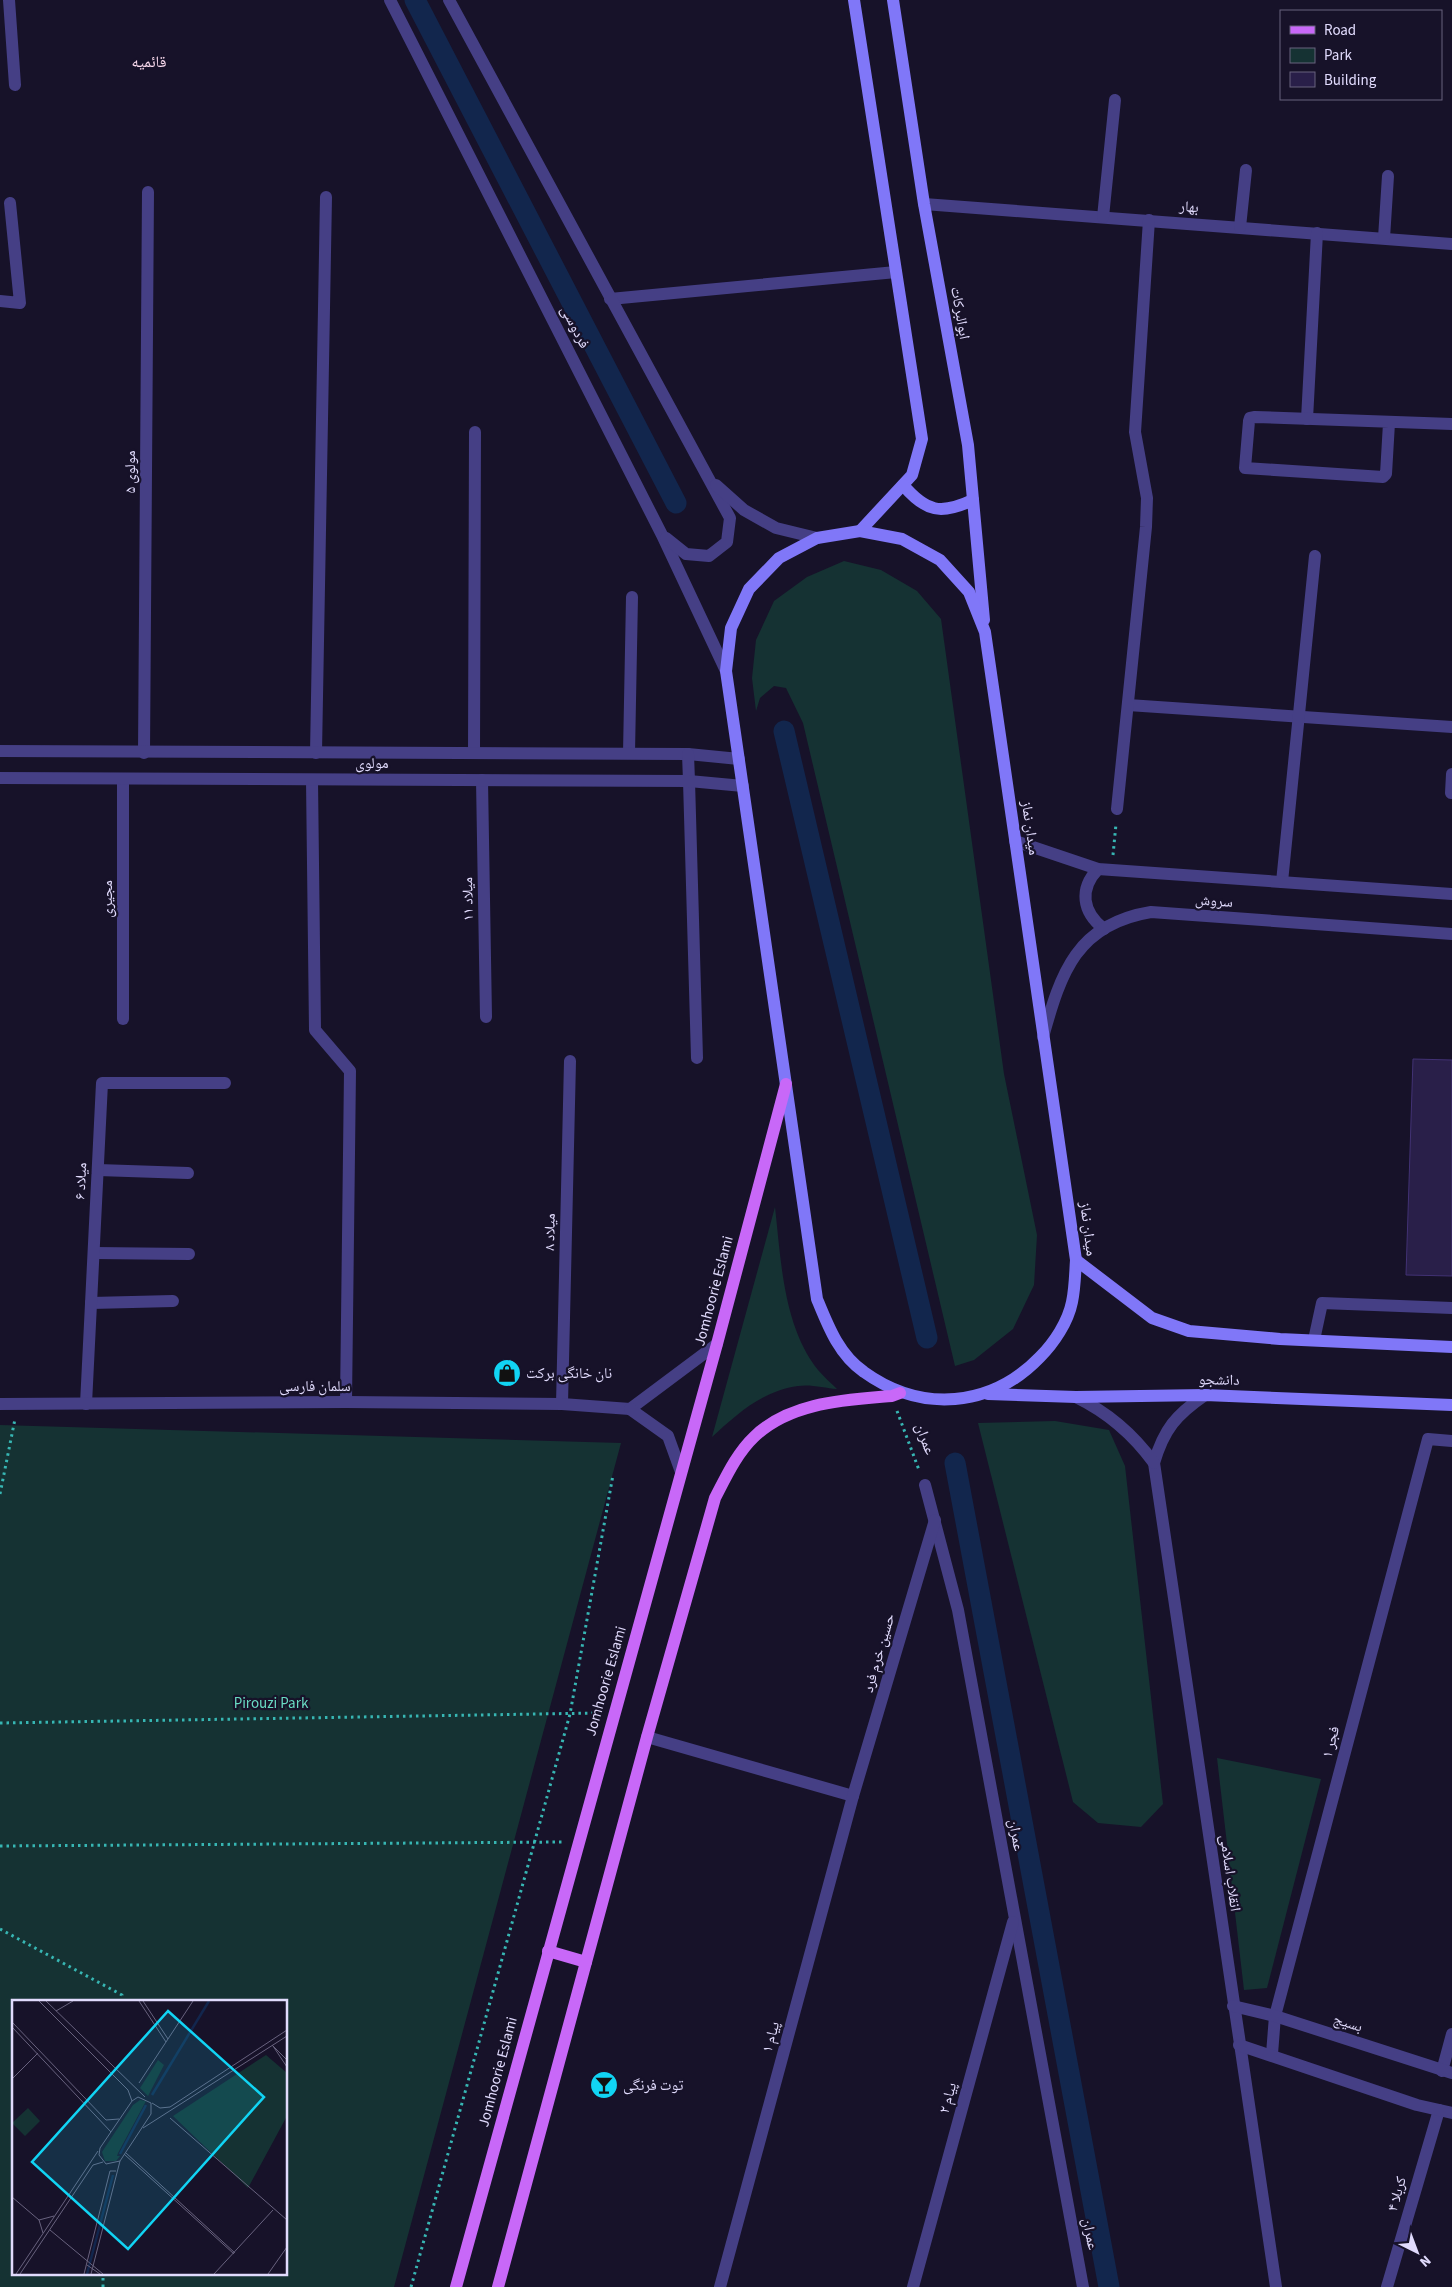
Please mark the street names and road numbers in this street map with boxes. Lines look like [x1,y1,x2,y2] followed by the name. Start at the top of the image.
[1178,196,1199,218] street label: بهار
[945,285,975,341] street label: ابوالبرکات
[555,302,595,352] street label: فردوسی
[120,450,141,494] street label: مولوی ۵
[355,753,389,774] street label: مولوی
[1016,799,1044,857] street label: میدان نماز
[457,877,479,921] street label: میلاد ۱۱
[97,880,118,918] street label: مجیری
[1194,889,1234,913] street label: سروش
[70,1162,92,1200] street label: میلاد ۶
[1074,1200,1102,1258] street label: میدان نماز
[539,1213,561,1251] street label: میلاد ۸
[689,1234,739,1348] street label: Jomhoorie Eslami
[1198,1369,1240,1391] street label: دانشجو
[279,1376,351,1397] street label: سلمان فارسی
[910,1420,941,1458] street label: عمران
[858,1611,900,1695] street label: حسین خرم فرد
[580,1624,632,1738] street label: Jomhoorie Eslami
[1317,1724,1345,1760] street label: فجر ۱
[1003,1817,1029,1853] street label: عمران
[1214,1833,1246,1913] street label: انقلاب اسلامی
[1331,2008,1365,2038] street label: بسیج
[473,2015,523,2129] street label: Jomhoorie Eslami
[757,2019,785,2055] street label: پیام ۱
[934,2080,962,2116] street label: پیام ۲
[1382,2174,1412,2214] street label: کربلا ۴
[1077,2216,1103,2252] street label: عمران

